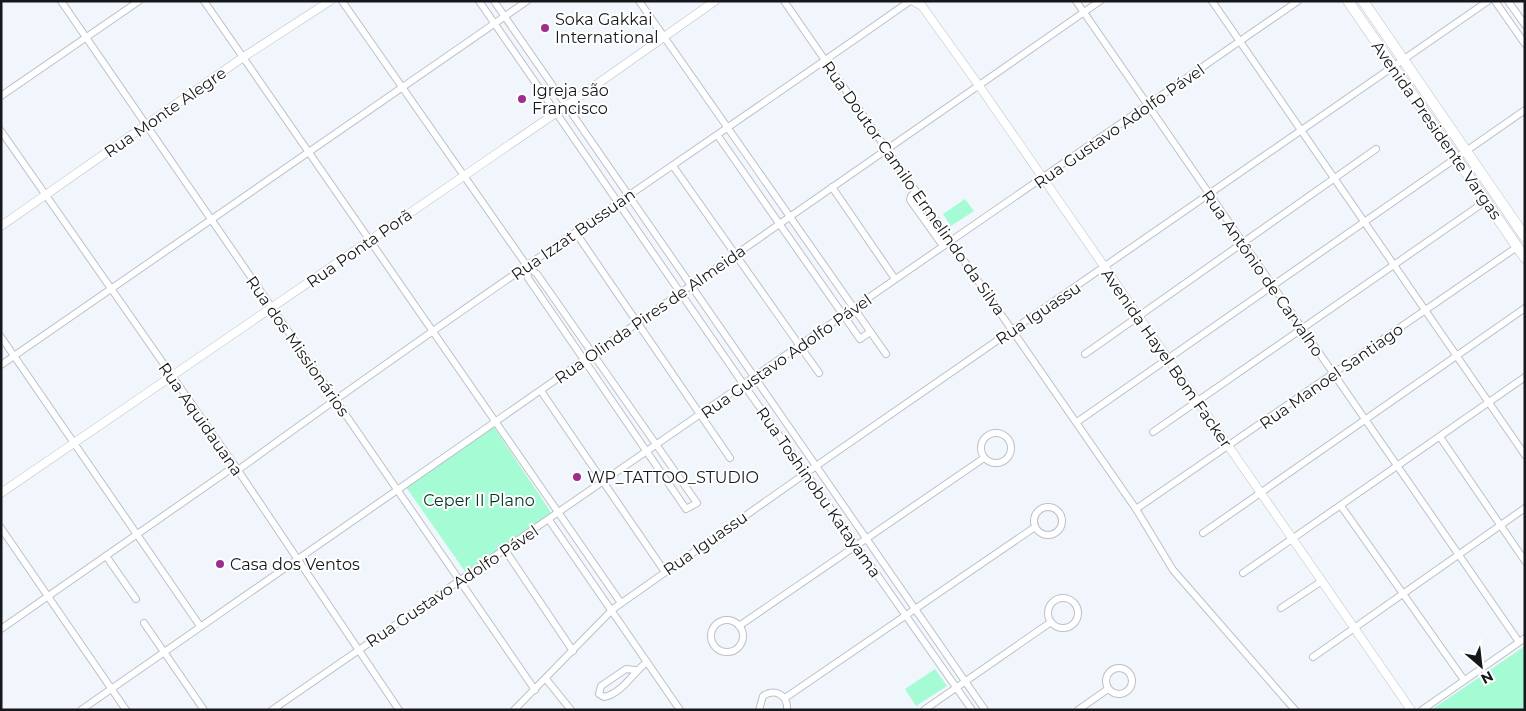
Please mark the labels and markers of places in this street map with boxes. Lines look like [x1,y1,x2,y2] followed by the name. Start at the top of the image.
[555,10,658,47] place label: Soka Gakkai International
[539,22,551,34] marker: Soka Gakkai International
[532,81,609,118] place label: Igreja são Francisco
[516,93,528,105] marker: Igreja são Francisco
[587,468,759,487] place label: WP_TATTOO_STUDIO
[571,471,583,483] marker: WP_TATTOO_STUDIO
[230,555,360,574] place label: Casa dos Ventos
[214,558,226,570] marker: Casa dos Ventos

